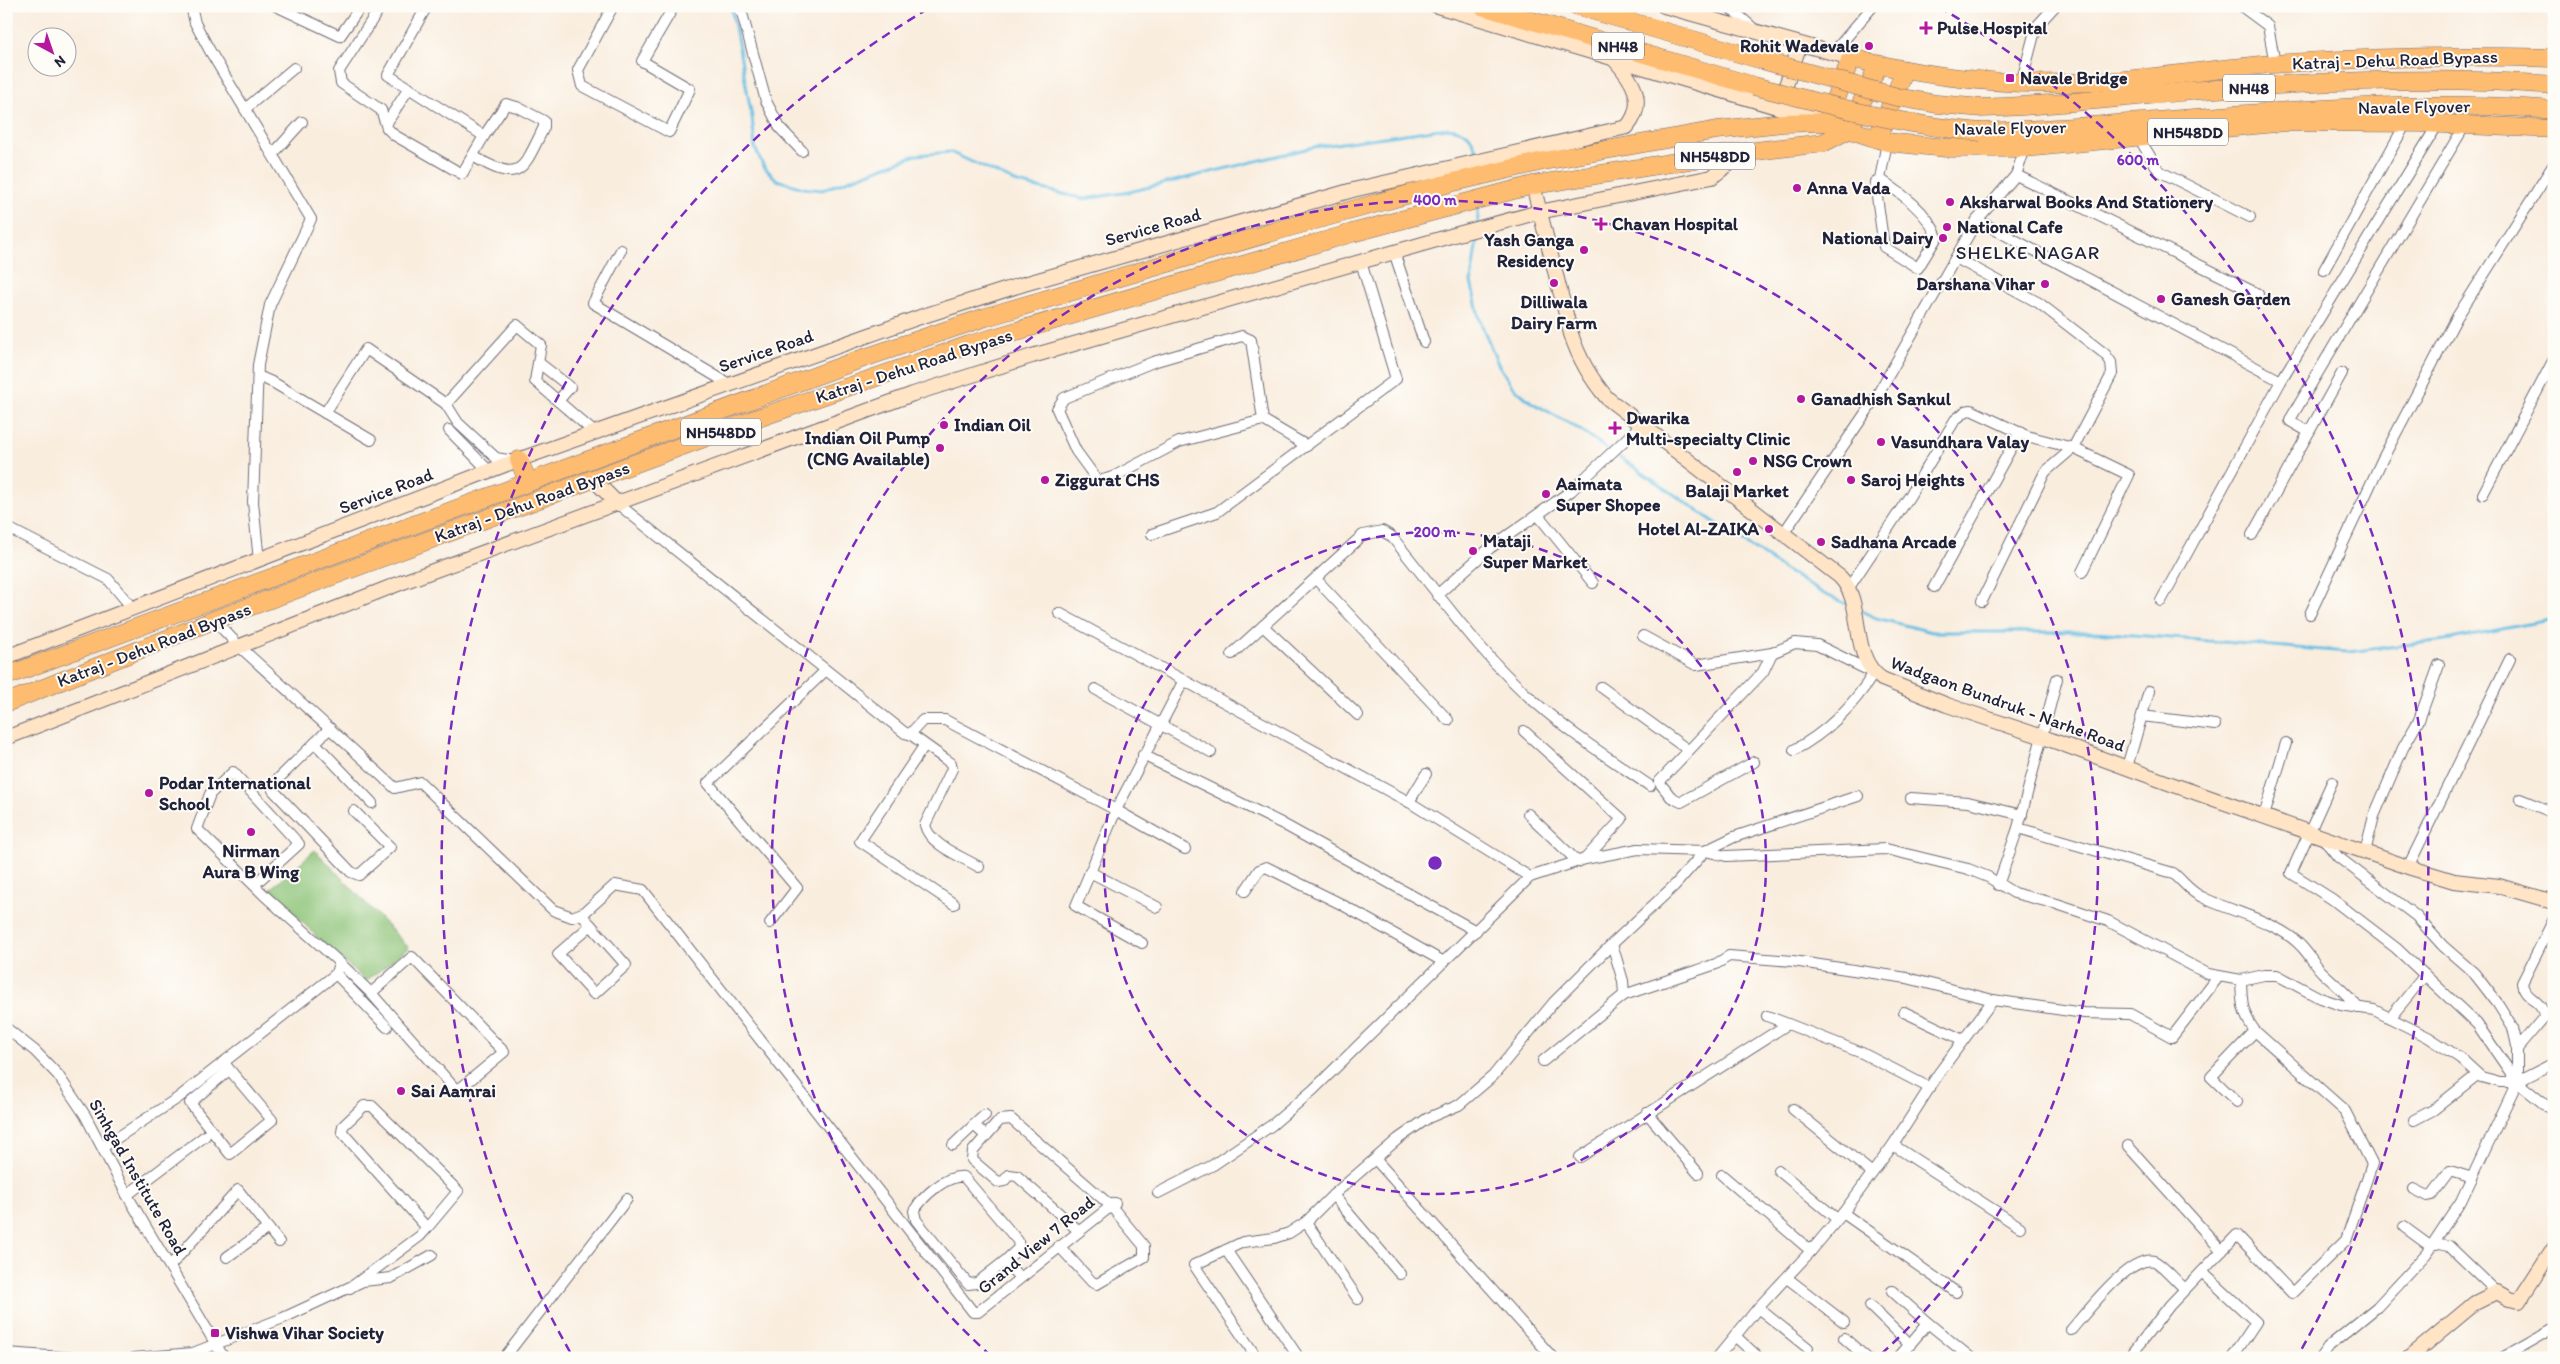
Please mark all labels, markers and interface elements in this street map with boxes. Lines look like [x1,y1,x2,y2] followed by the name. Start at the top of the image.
[1937,17,2048,39] place label: Pulse Hospital
[1919,21,1933,35] marker: Pulse Hospital
[28,28,78,78] north arrow
[1592,32,1644,59] road number: NH48
[1740,35,1859,57] place label: Rohit Wadevale
[1863,40,1875,52] marker: Rohit Wadevale
[2292,45,2498,75] street label: Katraj - Dehu Road Bypass
[51,52,69,71] text: N
[2020,67,2128,89] place label: Navale Bridge
[2004,72,2016,84] marker: Navale Bridge
[2223,75,2275,102] road number: NH48
[2358,95,2471,119] street label: Navale Flyover
[1954,116,2067,140] street label: Navale Flyover
[2148,118,2228,146] road number: NH548DD
[1675,142,1755,170] road number: NH548DD
[2117,151,2160,169] text: 600 m
[1806,177,1891,199] place label: Anna Vada
[1791,182,1803,194] marker: Anna Vada
[1413,191,1457,209] text: 400 m
[1959,191,2214,213] place label: Aksharwal Books And Stationery
[1944,196,1956,208] marker: Aksharwal Books And Stationery
[1103,203,1204,251] street label: Service Road
[1612,213,1739,235] place label: Chavan Hospital
[1957,216,2063,238] place label: National Cafe
[1594,217,1608,231] marker: Chavan Hospital
[1941,221,1953,233] marker: National Cafe
[1822,227,1934,249] place label: National Dairy
[1483,229,1575,272] place label: Yash Ganga Residency
[1937,232,1949,244] marker: National Dairy
[1956,241,2100,264] district label: SHELKE NAGAR
[1578,244,1590,256] marker: Yash Ganga Residency
[1916,273,2036,295] place label: Darshana Vihar
[1548,277,1560,289] marker: Dilliwala Dairy Farm
[2039,278,2051,290] marker: Darshana Vihar
[2171,288,2291,310] place label: Ganesh Garden
[1511,291,1598,334] place label: Dilliwala Dairy Farm
[2155,293,2167,305] marker: Ganesh Garden
[813,324,1015,408] street label: Katraj - Dehu Road Bypass
[716,325,816,377] street label: Service Road
[1811,388,1952,410] place label: Ganadhish Sankul
[1795,393,1807,405] marker: Ganadhish Sankul
[1626,407,1791,450] place label: Dwarika Multi-specialty Clinic
[954,414,1032,436] place label: Indian Oil
[681,418,761,446] road number: NH548DD
[938,419,950,431] marker: Indian Oil
[1608,421,1622,435] marker: Dwarika Multi-specialty Clinic
[805,427,930,470] place label: Indian Oil Pump (CNG Available)
[1891,431,2030,453] place label: Vasundhara Valay
[1875,436,1887,448] marker: Vasundhara Valay
[934,442,946,454] marker: Indian Oil Pump (CNG Available)
[1763,450,1853,472] place label: NSG Crown
[1747,455,1759,467] marker: NSG Crown
[432,456,632,548] street label: Katraj - Dehu Road Bypass
[336,463,436,519] street label: Service Road
[1731,466,1743,478] marker: Balaji Market
[1055,469,1160,491] place label: Ziggurat CHS
[1861,469,1965,491] place label: Saroj Heights
[1555,473,1661,516] place label: Aaimata Super Shopee
[1039,474,1051,486] marker: Ziggurat CHS
[1845,474,1857,486] marker: Saroj Heights
[1685,480,1789,502] place label: Balaji Market
[1540,488,1552,500] marker: Aaimata Super Shopee
[1638,518,1759,540] place label: Hotel Al-ZAIKA
[1414,523,1457,541] text: 200 m
[1763,523,1775,535] marker: Hotel Al-ZAIKA
[1483,530,1588,573] place label: Mataji Super Market
[1831,531,1957,553] place label: Sadhana Arcade
[1815,536,1827,548] marker: Sadhana Arcade
[1467,545,1479,557] marker: Mataji Super Market
[54,598,254,692] street label: Katraj - Dehu Road Bypass
[1887,651,2129,757] street label: Wadgaon Bundruk - Narhe Road
[159,772,312,815] place label: Podar International School
[143,787,155,799] marker: Podar International School
[245,826,257,838] marker: Nirman Aura B Wing
[202,840,300,883] place label: Nirman Aura B Wing
[1426,854,1444,872] centre of rings
[411,1080,496,1102] place label: Sai Aamrai
[395,1085,407,1097] marker: Sai Aamrai
[84,1095,192,1259] street label: Sinhgad Institute Road
[973,1191,1099,1299] street label: Grand View 7 Road
[225,1322,384,1344] place label: Vishwa Vihar Society
[209,1327,221,1339] marker: Vishwa Vihar Society

